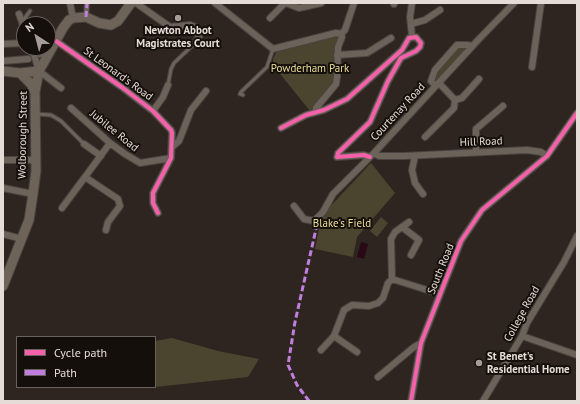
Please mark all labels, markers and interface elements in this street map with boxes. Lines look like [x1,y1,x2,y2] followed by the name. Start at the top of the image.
[173,13,183,23] marker: Newton Abbot Magistrates Court
[16,16,56,56] north arrow
[22,19,37,35] text: N
[136,24,220,50] place label: Newton Abbot Magistrates Court
[81,44,155,104] street label: St Leonard's Road
[271,62,349,76] park label: Powderham Park
[368,81,428,143] street label: Courtenay Road
[16,91,30,179] street label: Wolborough Street
[87,107,141,155] street label: Jubilee Road
[459,135,503,149] street label: Hill Road
[313,217,371,231] park label: Blake's Field
[425,242,457,296] street label: South Road
[501,284,543,344] street label: College Road
[16,336,156,388] legend
[54,345,107,360] text: Cycle path
[487,350,570,376] place label: St Benet's Residential Home
[474,358,484,368] marker: St Benet's Residential Home
[54,365,77,380] text: Path

